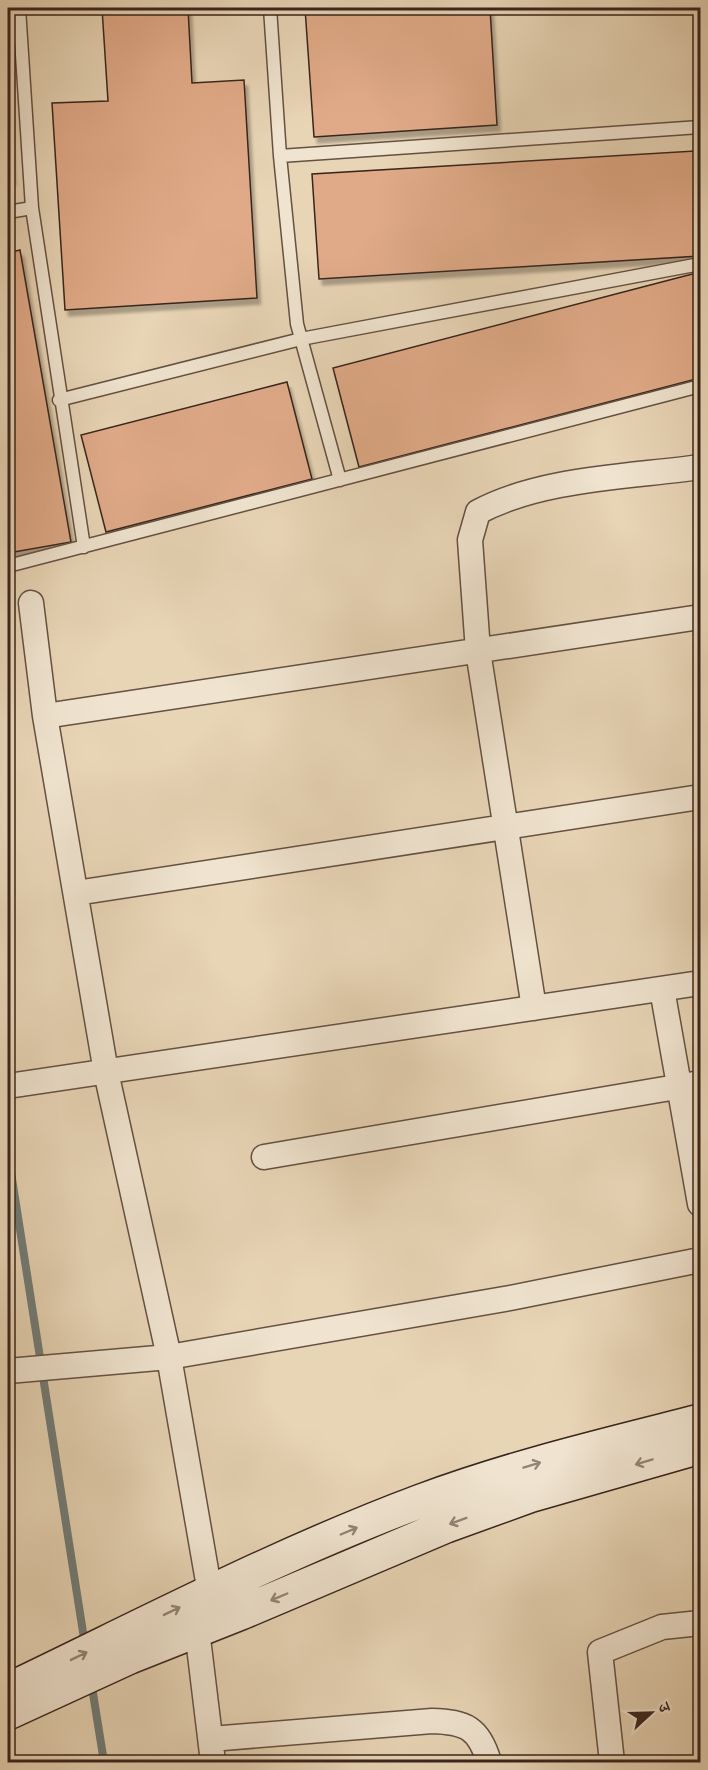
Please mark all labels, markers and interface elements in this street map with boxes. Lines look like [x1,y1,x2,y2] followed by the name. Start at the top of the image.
[635,1457,654,1468] one-way arrow
[522,1459,541,1470] one-way arrow
[450,1517,468,1528] one-way arrow
[340,1525,358,1536] one-way arrow
[270,1592,288,1603] one-way arrow
[162,1605,180,1617] one-way arrow
[69,1649,87,1661] one-way arrow
[621,1683,681,1743] north arrow
[653,1699,676,1717] text: उ

